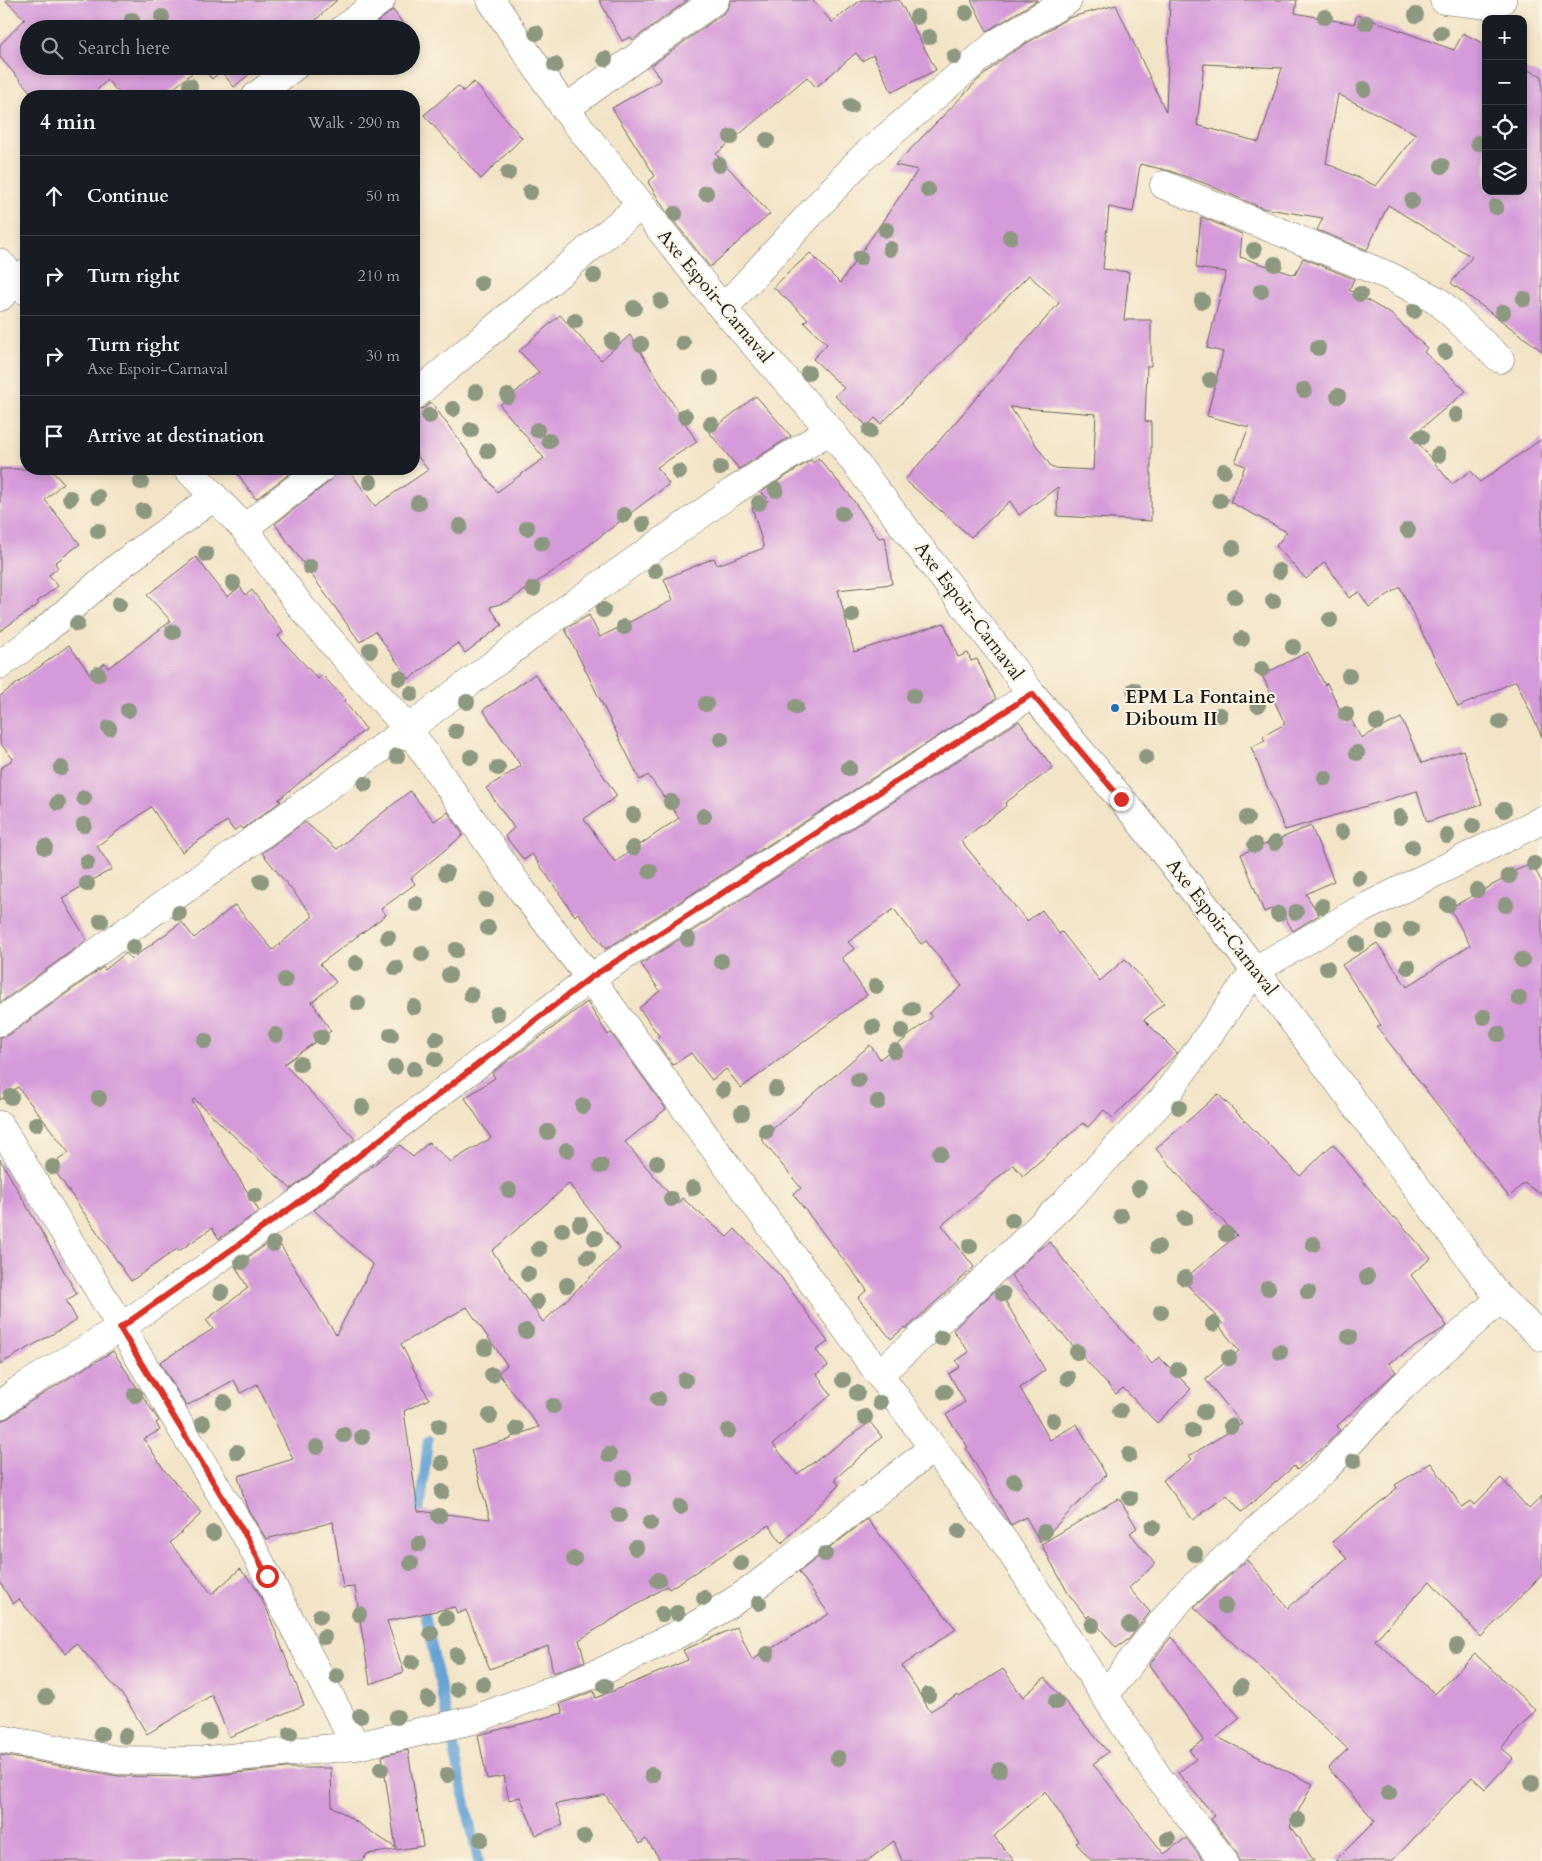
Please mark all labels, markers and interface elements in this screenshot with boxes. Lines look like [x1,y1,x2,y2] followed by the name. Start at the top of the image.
[1482,15,1527,195] map controls
[1482,15,1527,60] button: +
[20,20,420,75] search box
[38,34,66,62] icon: search
[78,35,170,61] text: Search here
[1482,60,1527,105] button: −
[1482,105,1527,150] button: locate
[40,108,96,137] text: 4 min
[308,112,400,134] text: Walk · 290 m
[1482,150,1527,195] button: layers
[40,182,68,210] icon: ahead
[87,183,169,209] text: Continue
[366,185,400,207] text: 50 m
[651,224,779,369] street label: Axe Espoir-Carnaval
[40,262,68,290] icon: right
[87,263,179,289] text: Turn right
[358,265,400,287] text: 210 m
[87,332,179,358] text: Turn right
[40,342,68,370] icon: right
[366,345,400,367] text: 30 m
[87,358,228,380] text: Axe Espoir-Carnaval
[40,422,68,450] icon: arrive
[87,423,264,449] text: Arrive at destination
[908,536,1030,686] street label: Axe Espoir-Carnaval
[1125,684,1276,732] place label: EPM La Fontaine Diboum II
[1109,702,1121,714] marker: EPM La Fontaine Diboum II
[1110,788,1133,811] route end
[1160,853,1284,1001] street label: Axe Espoir-Carnaval
[256,1565,279,1588] route start

